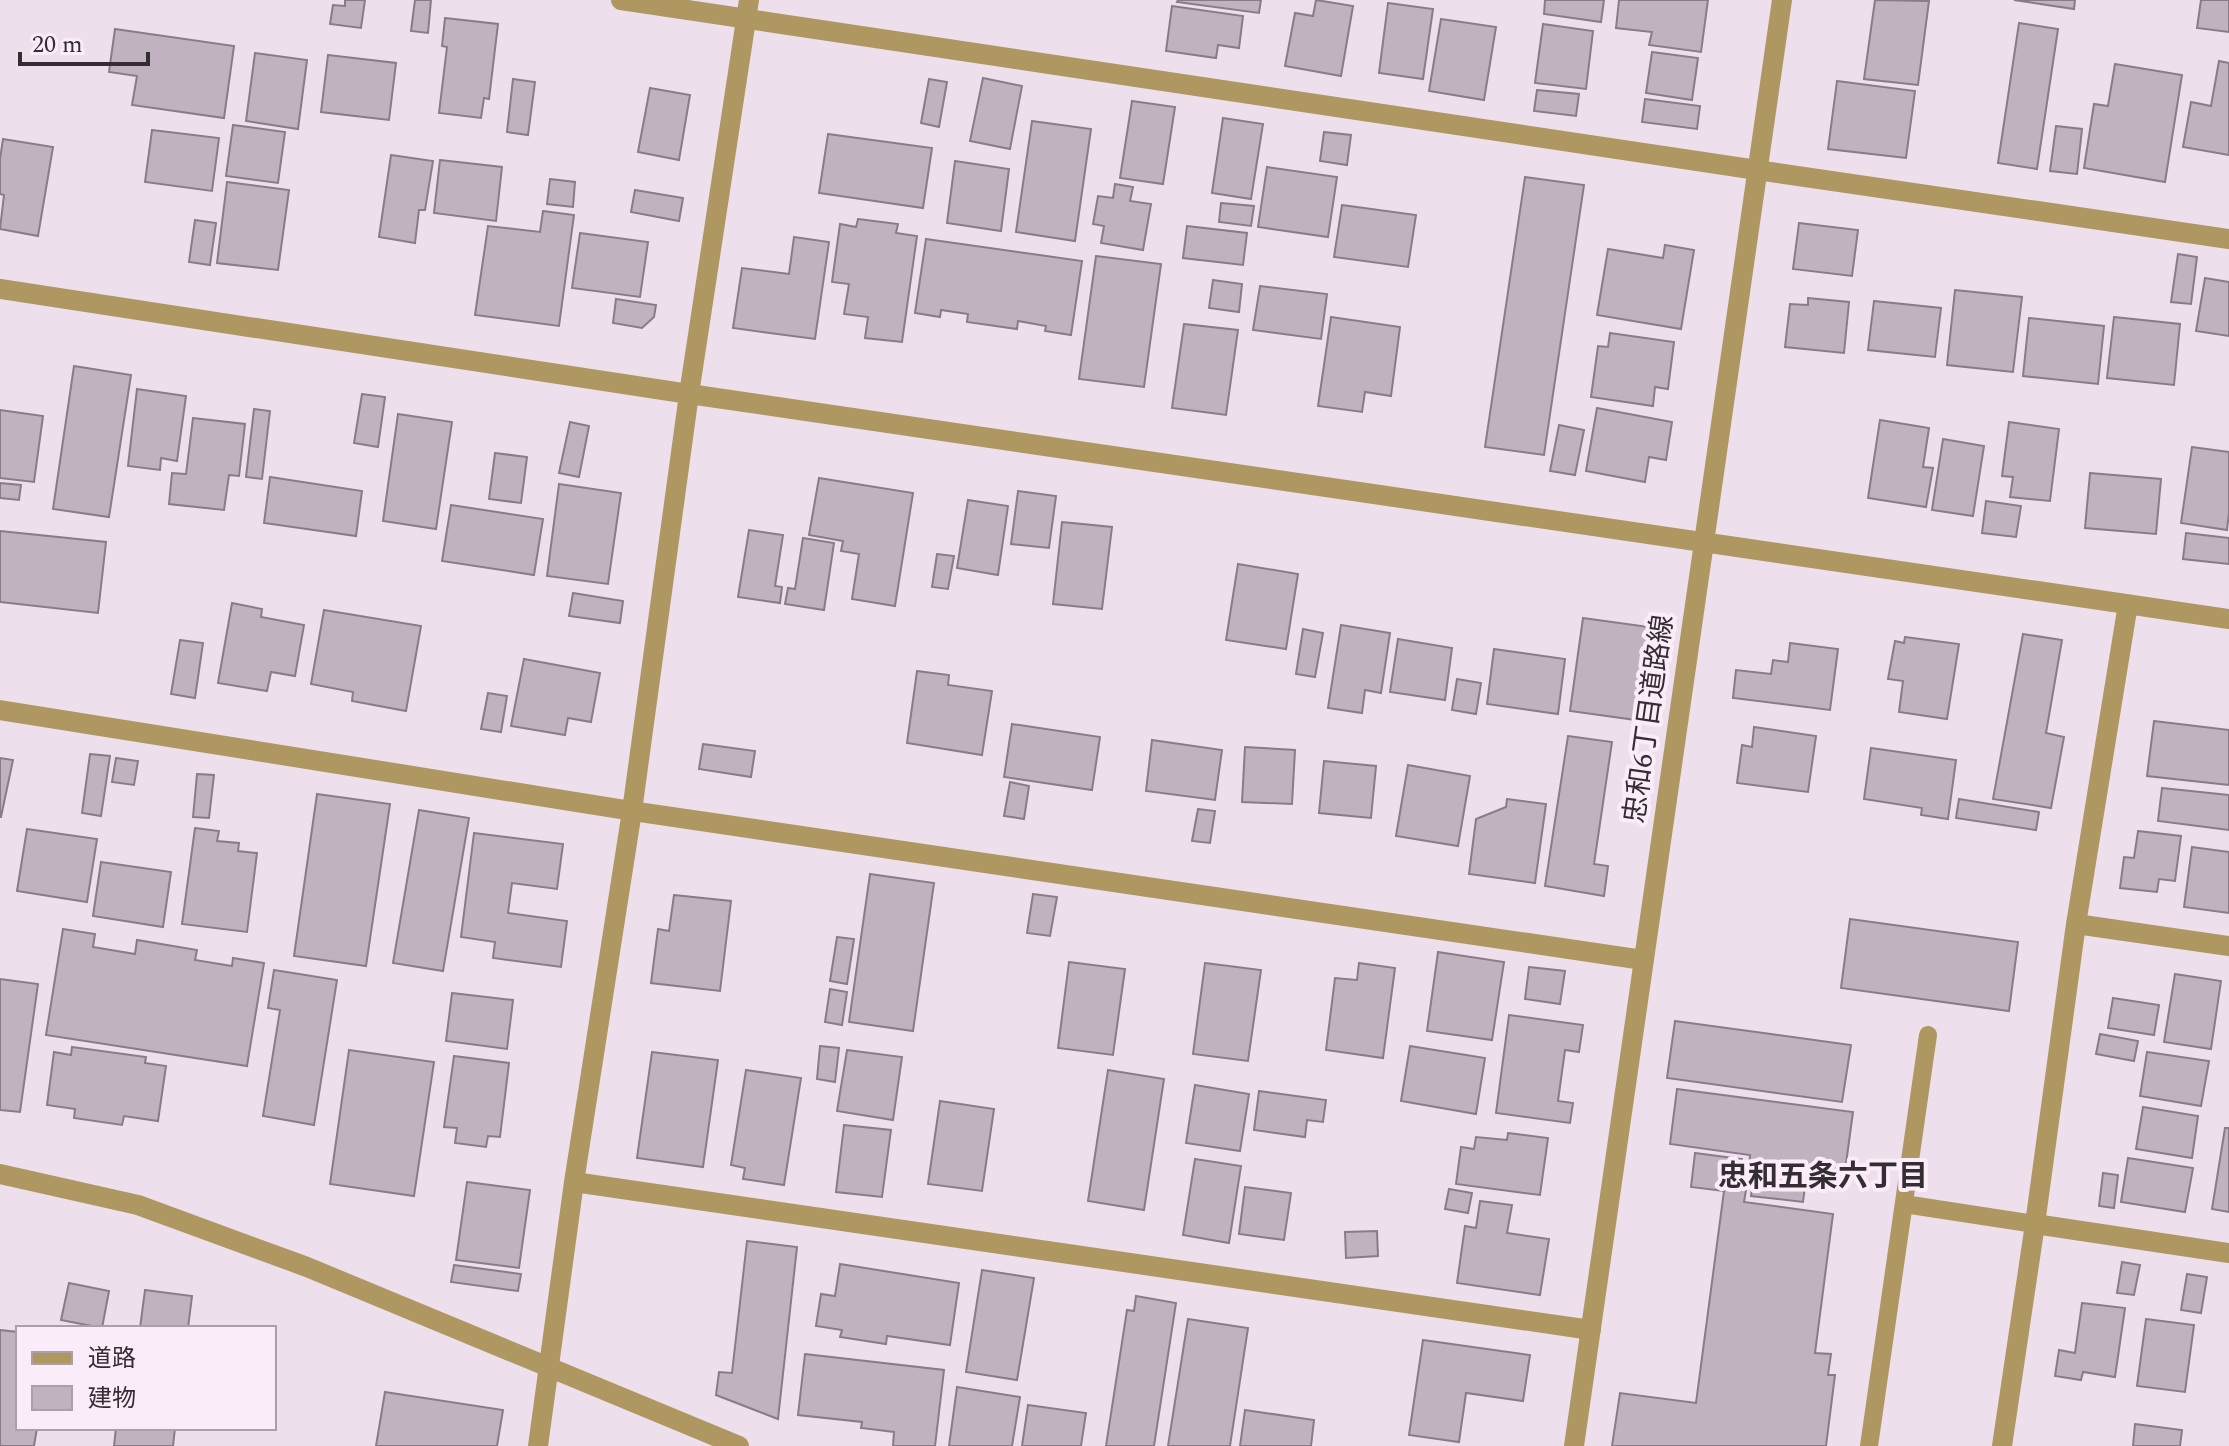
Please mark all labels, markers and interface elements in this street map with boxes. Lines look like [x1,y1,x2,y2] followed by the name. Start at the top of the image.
[20,16,148,66] scale bar
[32,27,83,63] text: 20 m
[1613,612,1685,826] street label: 忠和6丁目道路線
[1718,1154,1928,1200] district label: 忠和五条六丁目
[16,1326,276,1430] legend
[88,1341,136,1377] text: 道路
[88,1381,136,1417] text: 建物

